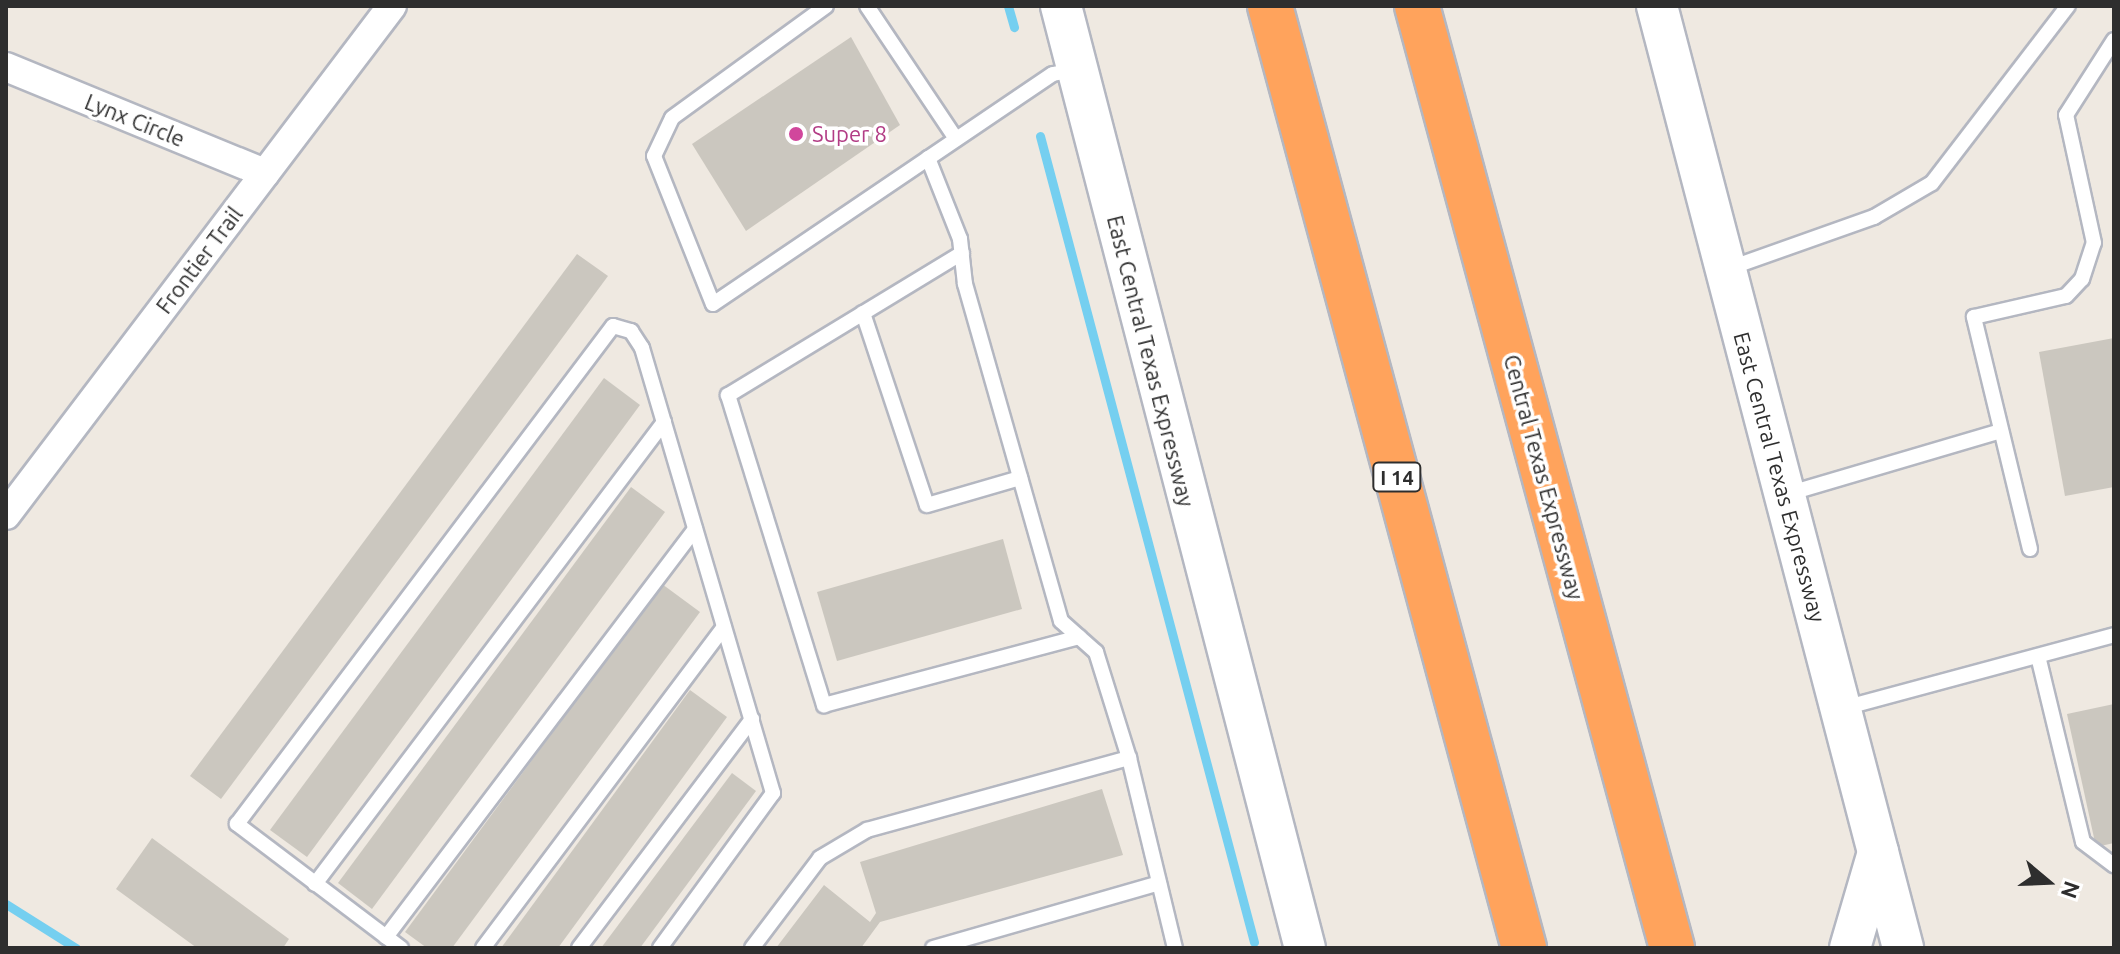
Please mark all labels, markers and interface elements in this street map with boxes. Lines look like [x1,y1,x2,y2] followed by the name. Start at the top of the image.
[81,88,189,152] street label: Lynx Circle
[812,121,887,147] place label: Super 8
[787,125,805,143] marker: Super 8
[150,201,248,319] street label: Frontier Trail
[1102,213,1200,509] street label: East Central Texas Expressway
[1729,329,1831,625] street label: East Central Texas Expressway
[1499,352,1589,602] street label: Central Texas Expressway
[1371,461,1423,493] road number: I 14
[2008,842,2088,922] north arrow
[2057,878,2086,902] text: N

